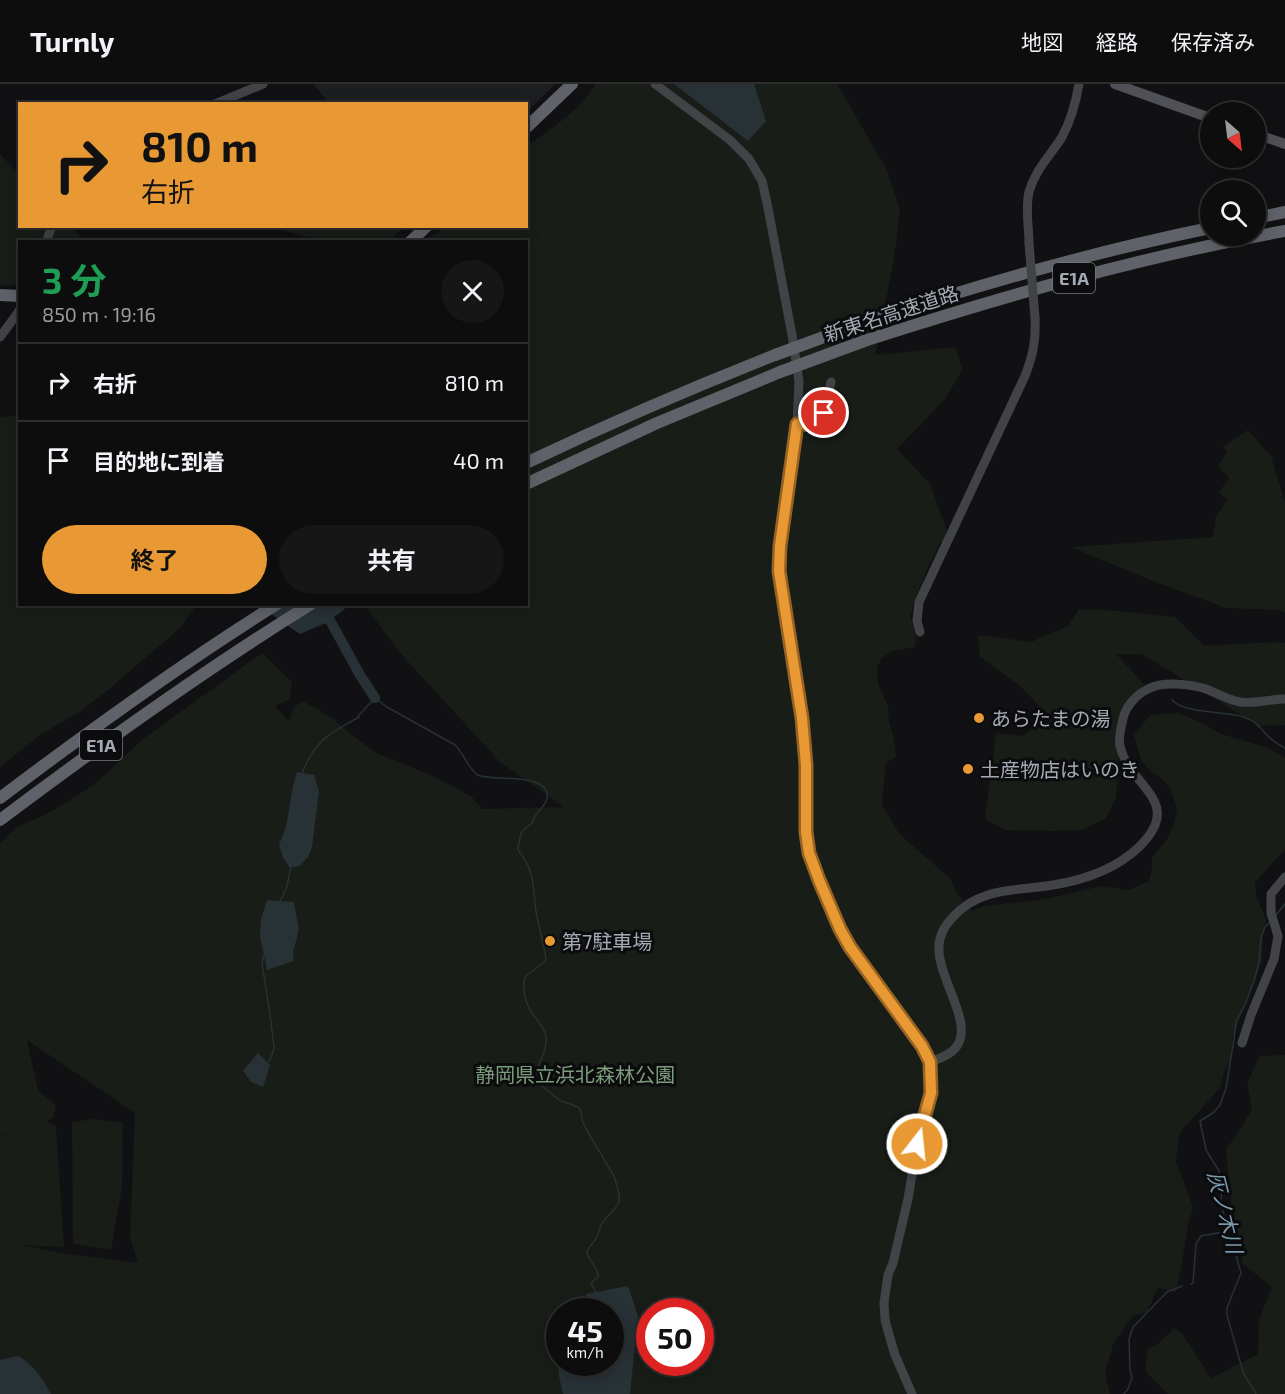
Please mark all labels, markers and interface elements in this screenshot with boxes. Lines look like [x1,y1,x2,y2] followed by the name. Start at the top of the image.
[30,24,114,58] text: Turnly
[1021,29,1063,54] text: 地図
[1096,29,1138,54] text: 経路
[1171,29,1255,54] text: 保存済み
[1200,102,1266,168] north arrow
[1200,102,1266,246] map controls
[141,120,258,170] text: 810 m
[42,126,120,204] icon: right
[141,175,195,207] text: 右折
[1200,180,1266,246] button: search
[42,258,106,301] text: 3 分
[441,260,504,323] button: close
[1053,263,1095,293] road number: E1A
[821,280,961,346] street label: 新東名高速道路
[42,302,156,326] text: 850 m · 19:16
[42,366,75,399] icon: right
[444,369,504,395] text: 810 m
[93,370,137,396] text: 右折
[798,387,849,438] pin
[807,396,840,429] icon: arrive
[42,444,75,477] icon: arrive
[453,447,504,473] text: 40 m
[93,448,225,474] text: 目的地に到着
[42,525,267,594] button: 終了
[279,525,504,594] button: 共有
[991,706,1110,730] place label: あらたまの湯
[972,711,986,725] marker: あらたまの湯
[80,730,122,760] road number: E1A
[980,757,1139,781] place label: 土産物店はいのき
[961,762,975,776] marker: 土産物店はいのき
[562,929,652,953] place label: 第7駐車場
[543,934,557,948] marker: 第7駐車場
[475,1062,675,1086] park label: 静岡県立浜北森林公園
[885,1112,949,1176] position arrow
[1204,1168,1249,1258] water label: 灰ノ木川
[636,1298,714,1376] speed limit sign: 50
[567,1312,603,1348] text: 45
[566,1343,604,1361] text: km/h

